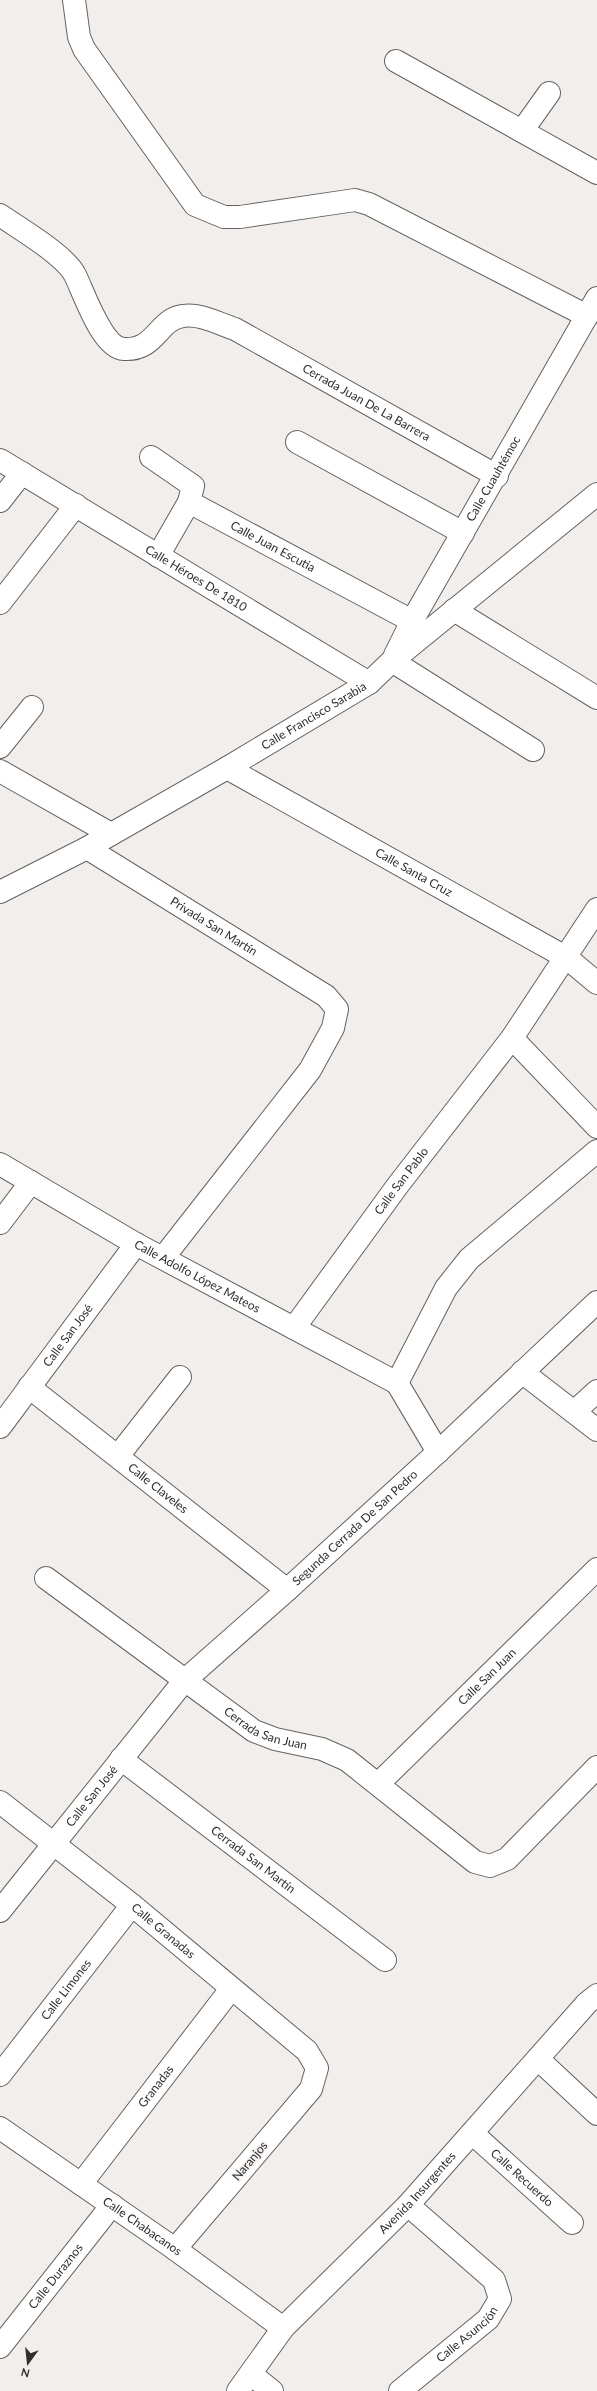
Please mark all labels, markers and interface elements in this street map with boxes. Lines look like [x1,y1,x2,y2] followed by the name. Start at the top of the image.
[300,360,433,444] street label: Cerrada Juan De La Barrera
[463,433,524,524] street label: Calle Cuauhtémoc
[228,518,318,575] street label: Calle Juan Escutia
[143,542,250,615] street label: Calle Héroes De 1810
[258,678,369,753] street label: Calle Francisco Sarabia
[373,844,456,900] street label: Calle Santa Cruz
[168,893,260,959] street label: Privada San Martín
[371,1144,432,1218] street label: Calle San Pablo
[132,1236,263,1316] street label: Calle Adolfo López Mateos
[39,1301,96,1369] street label: Calle San José
[125,1460,191,1516] street label: Calle Claveles
[289,1466,420,1589] street label: Segunda Cerrada De San Pedro
[455,1645,519,1708] street label: Calle San Juan
[221,1703,309,1753] street label: Cerrada San Juan
[62,1762,120,1830] street label: Calle San José
[208,1822,299,1896] street label: Cerrada San Martín
[128,1900,198,1962] street label: Calle Granadas
[37,1956,94,2023] street label: Calle Limones
[135,2062,177,2110] street label: Granadas
[229,2138,270,2183] street label: Naranjos
[488,2145,557,2210] street label: Calle Recuerdo
[375,2148,459,2237] street label: Avenida Insurgentes
[100,2193,185,2259] street label: Calle Chabacanos
[25,2240,86,2312] street label: Calle Duraznos
[433,2304,501,2365] street label: Calle Asunción
[8,2343,48,2383] north arrow
[20,2366,31,2381] text: N

